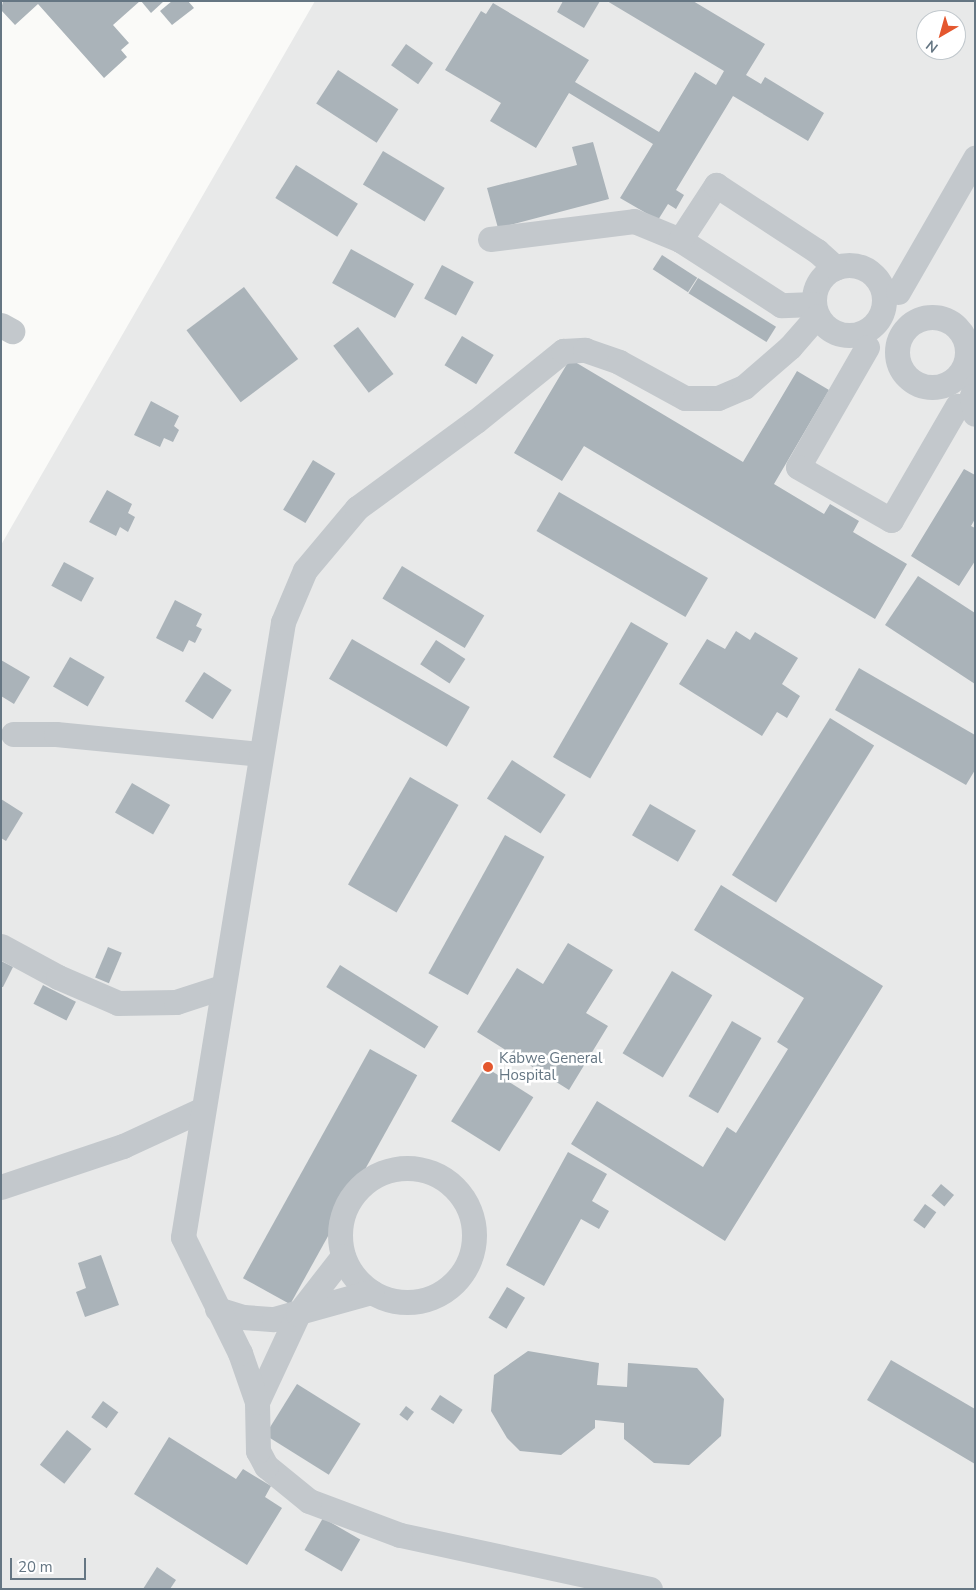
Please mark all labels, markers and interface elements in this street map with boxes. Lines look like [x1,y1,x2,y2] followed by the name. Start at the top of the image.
[916,10,966,60] north arrow
[922,36,942,57] text: N
[499,1049,602,1084] place label: Kabwe General Hospital
[481,1060,495,1074] marker: Kabwe General Hospital
[12,1548,89,1580] scale bar
[18,1557,53,1577] text: 20 m

